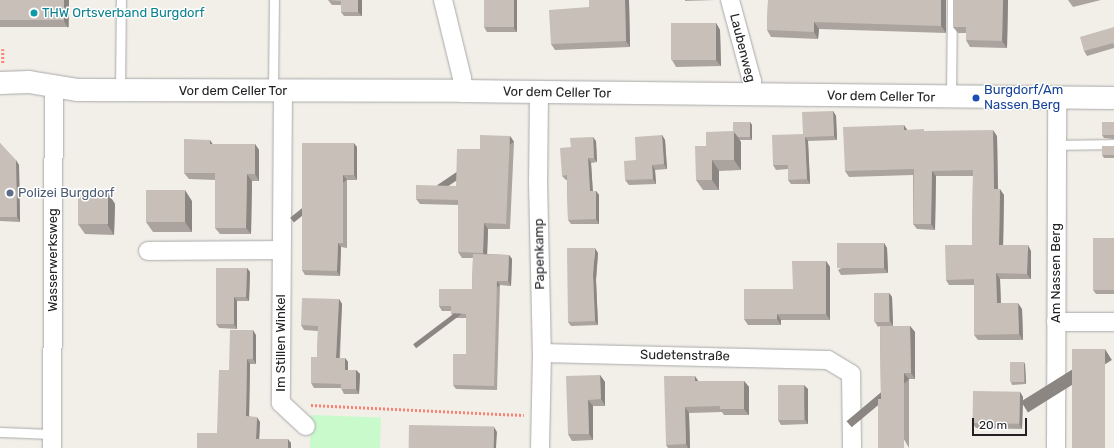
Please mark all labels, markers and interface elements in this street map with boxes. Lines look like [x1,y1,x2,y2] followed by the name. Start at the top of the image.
[42,5,205,21] place label: THW Ortsverband Burgdorf
[29,8,39,18] marker: THW Ortsverband Burgdorf
[726,12,758,84] street label: Laubenweg
[178,83,288,99] street label: Vor dem Celler Tor
[984,83,1063,114] place label: Burgdorf/Am Nassen Berg
[502,84,612,102] street label: Vor dem Celler Tor
[826,88,936,106] street label: Vor dem Celler Tor
[971,93,981,103] marker: Burgdorf/Am Nassen Berg
[18,185,114,201] place label: Polizei Burgdorf
[5,188,15,198] marker: Polizei Burgdorf
[45,208,61,312] street label: Wasserwerksweg
[532,218,548,290] street label: Papenkamp
[1048,223,1064,323] street label: Am Nassen Berg
[273,294,289,392] street label: Im Stillen Winkel
[640,347,730,365] street label: Sudetenstraße
[974,410,1029,436] scale bar
[979,418,1007,432] text: 20 m

